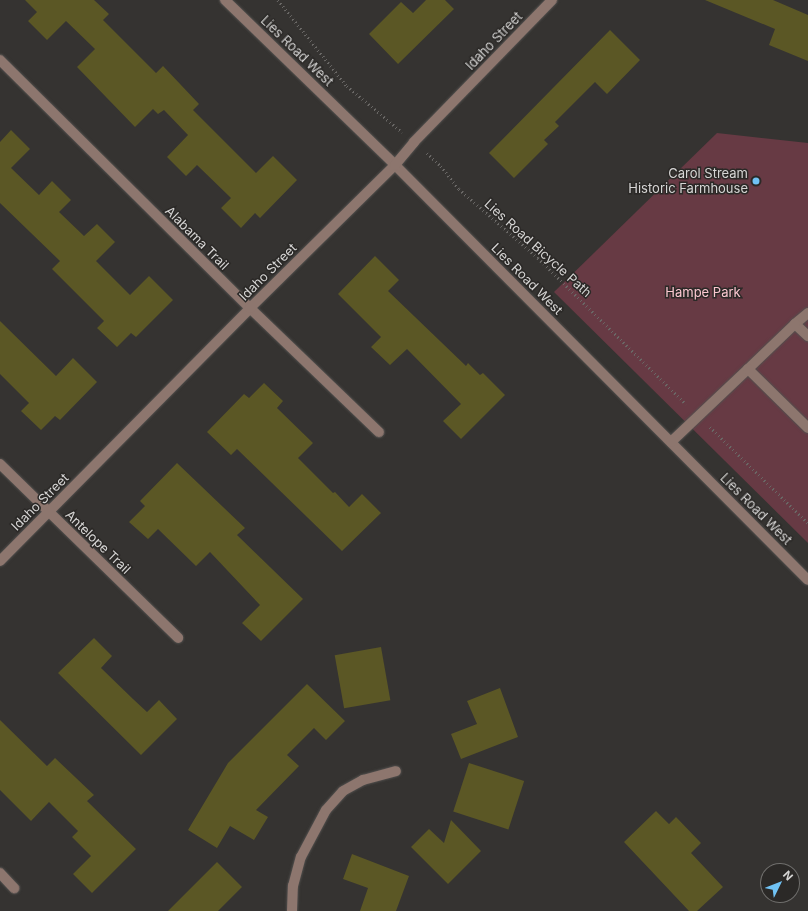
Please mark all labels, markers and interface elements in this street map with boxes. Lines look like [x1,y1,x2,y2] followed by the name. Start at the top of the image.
[462,9,526,73] street label: Idaho Street
[258,13,336,89] street label: Lies Road West
[628,166,748,197] place label: Carol Stream Historic Farmhouse
[751,176,761,186] marker: Carol Stream Historic Farmhouse
[481,196,595,300] street label: Lies Road Bicycle Path
[162,203,232,273] street label: Alabama Trail
[236,240,300,304] street label: Idaho Street
[488,240,566,318] street label: Lies Road West
[665,284,741,300] park label: Hampe Park
[8,470,72,534] street label: Idaho Street
[717,470,795,548] street label: Lies Road West
[62,507,134,577] street label: Antelope Trail
[760,863,800,903] north arrow
[780,868,796,883] text: N

